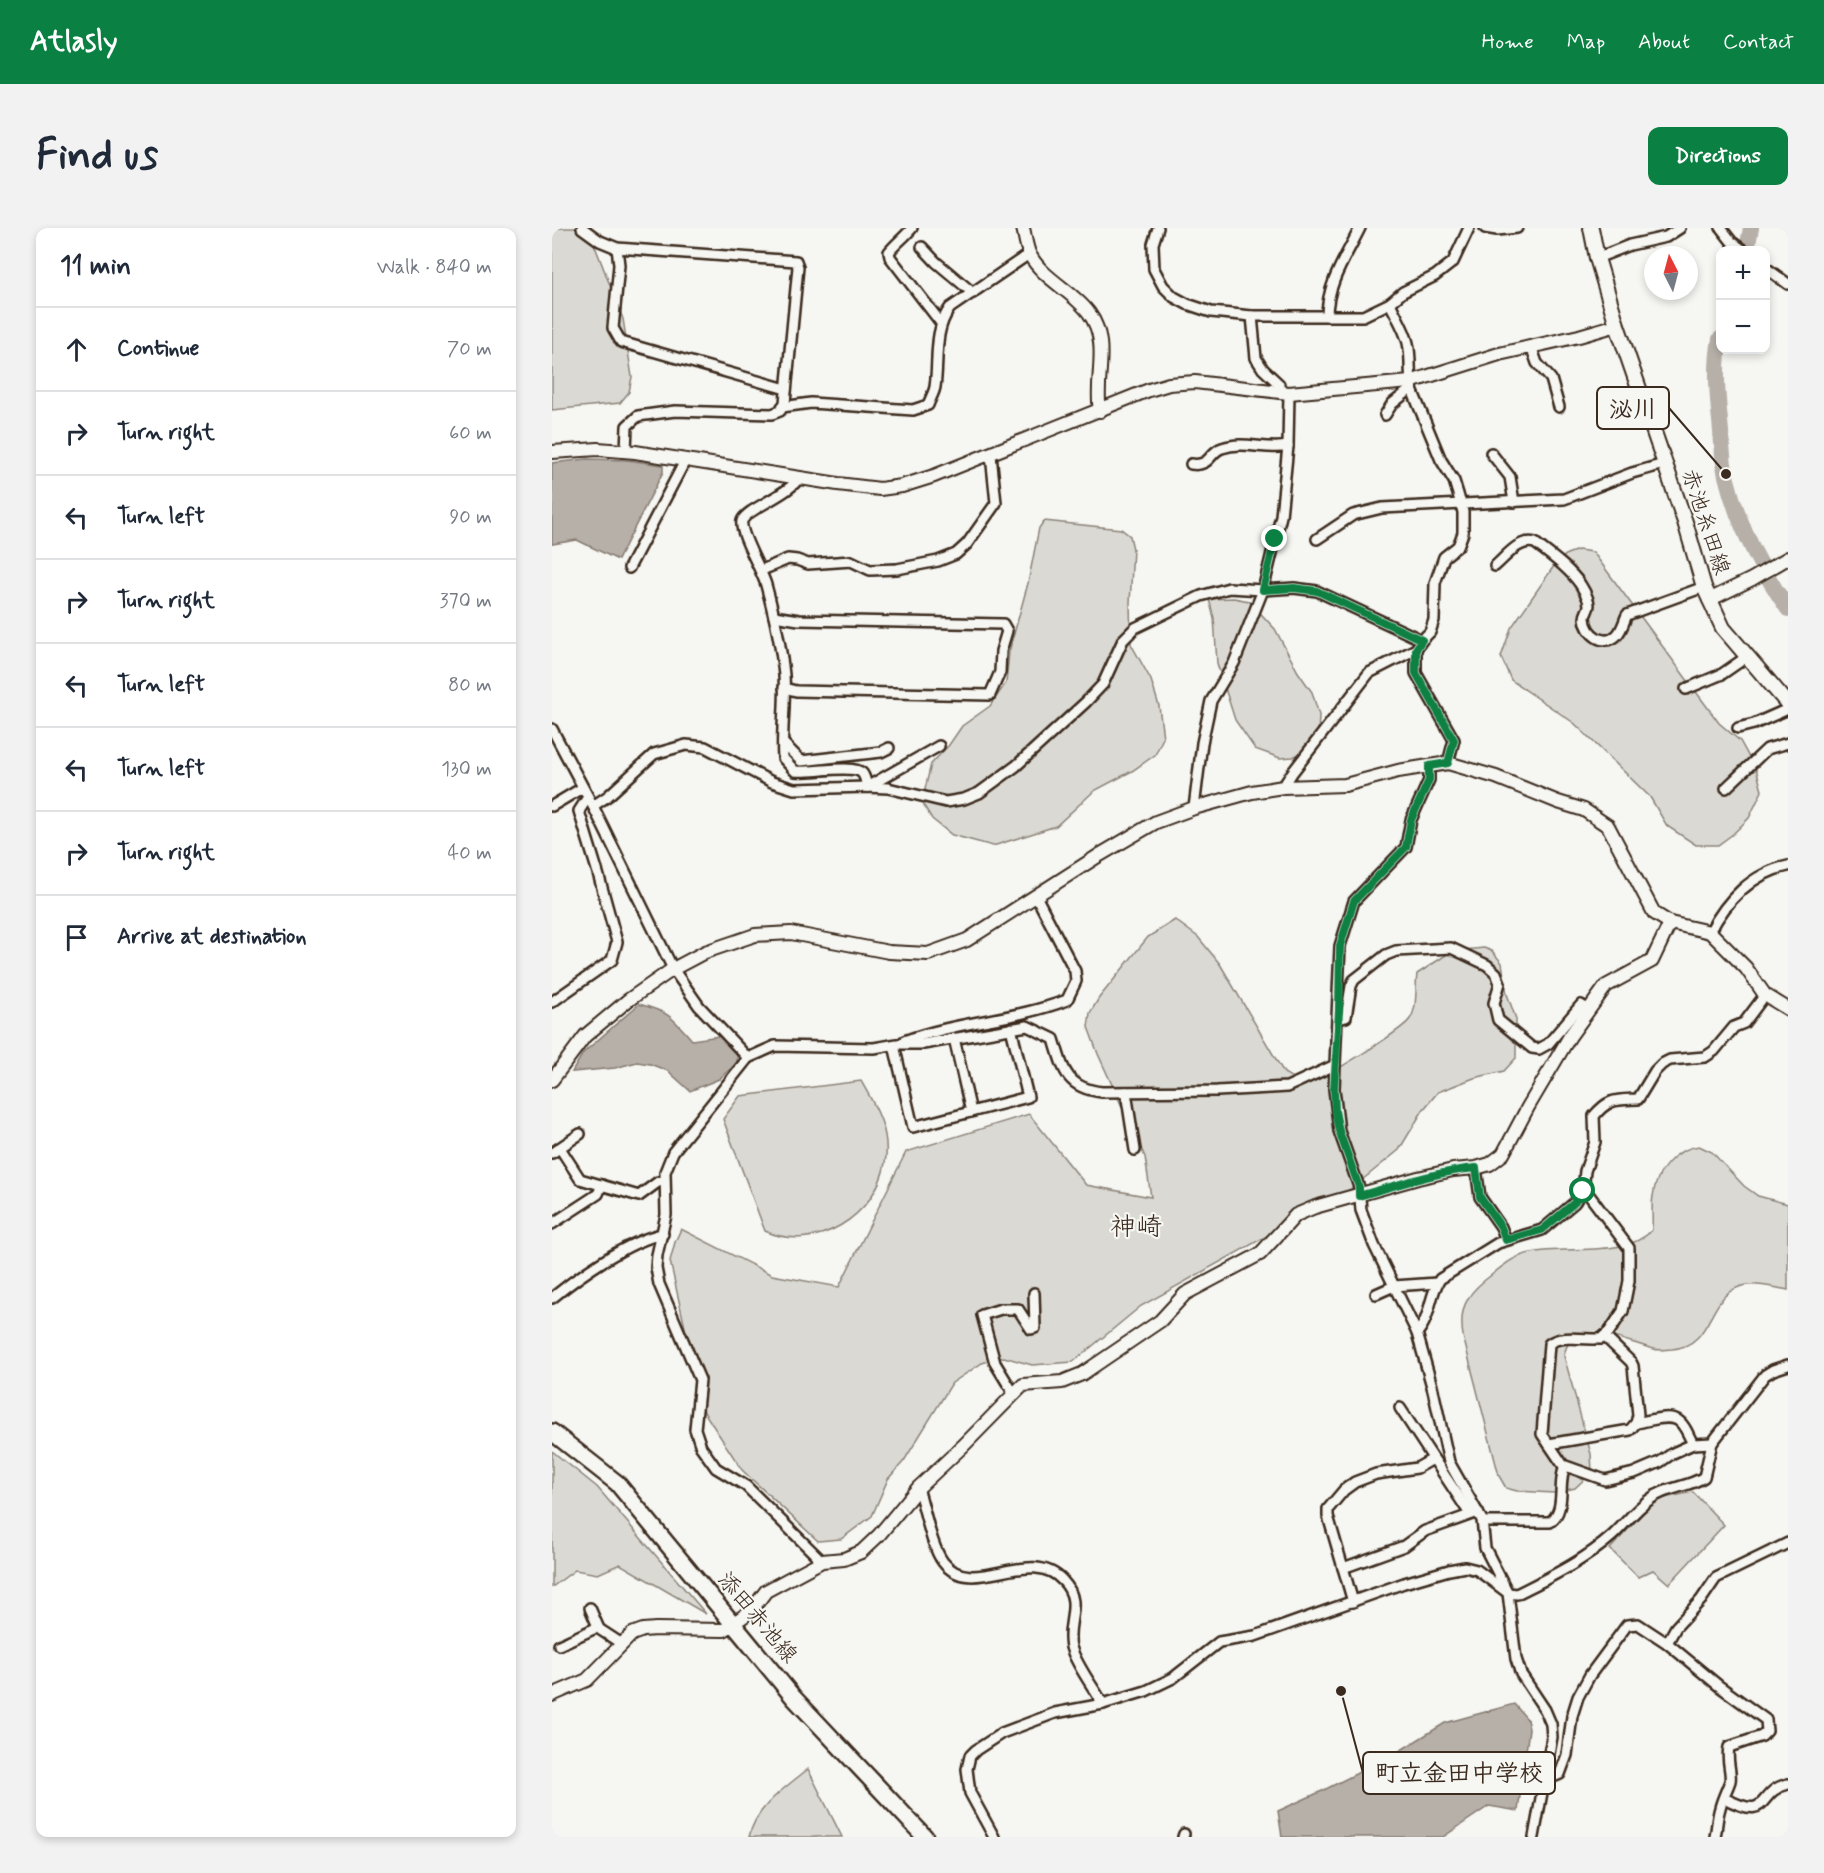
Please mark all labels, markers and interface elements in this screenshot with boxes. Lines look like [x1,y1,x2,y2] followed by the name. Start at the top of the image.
[30,24,118,61] text: Atlasly
[1482,28,1534,56] text: Home
[1567,28,1605,56] text: Map
[1638,28,1690,56] text: About
[1723,28,1794,56] text: Contact
[1648,127,1788,185] button: Directions
[36,129,158,184] text: Find us
[1644,246,1698,300] north arrow
[1716,246,1770,354] map controls
[1716,246,1770,300] button: +
[60,250,131,284] text: 11 min
[377,254,492,281] text: Walk · 840 m
[1716,300,1770,354] button: −
[60,333,93,366] icon: ahead
[117,335,199,363] text: Continue
[447,336,492,363] text: 70 m
[1597,387,1669,429] callout: 泌川
[1609,395,1657,426] text: 泌川
[60,417,93,450] icon: right
[117,419,215,447] text: Turn right
[449,420,492,447] text: 60 m
[1675,465,1735,579] street label: 赤池糸田線
[60,501,93,534] icon: left
[117,503,205,531] text: Turn left
[449,504,492,531] text: 90 m
[1261,525,1287,551] route end
[60,585,93,618] icon: right
[117,587,215,615] text: Turn right
[440,588,492,615] text: 370 m
[60,669,93,702] icon: left
[117,671,205,699] text: Turn left
[448,672,492,699] text: 80 m
[60,753,93,786] icon: left
[117,755,205,783] text: Turn left
[441,756,492,783] text: 130 m
[60,837,93,870] icon: right
[117,839,215,867] text: Turn right
[448,840,492,867] text: 40 m
[60,921,93,954] icon: arrive
[117,923,307,951] text: Arrive at destination
[1569,1177,1595,1203] route start
[1110,1211,1162,1245] district label: 神崎
[711,1567,803,1669] street label: 添田赤池線
[1363,1752,1555,1794] callout: 町立金田中学校
[1375,1759,1543,1790] text: 町立金田中学校

